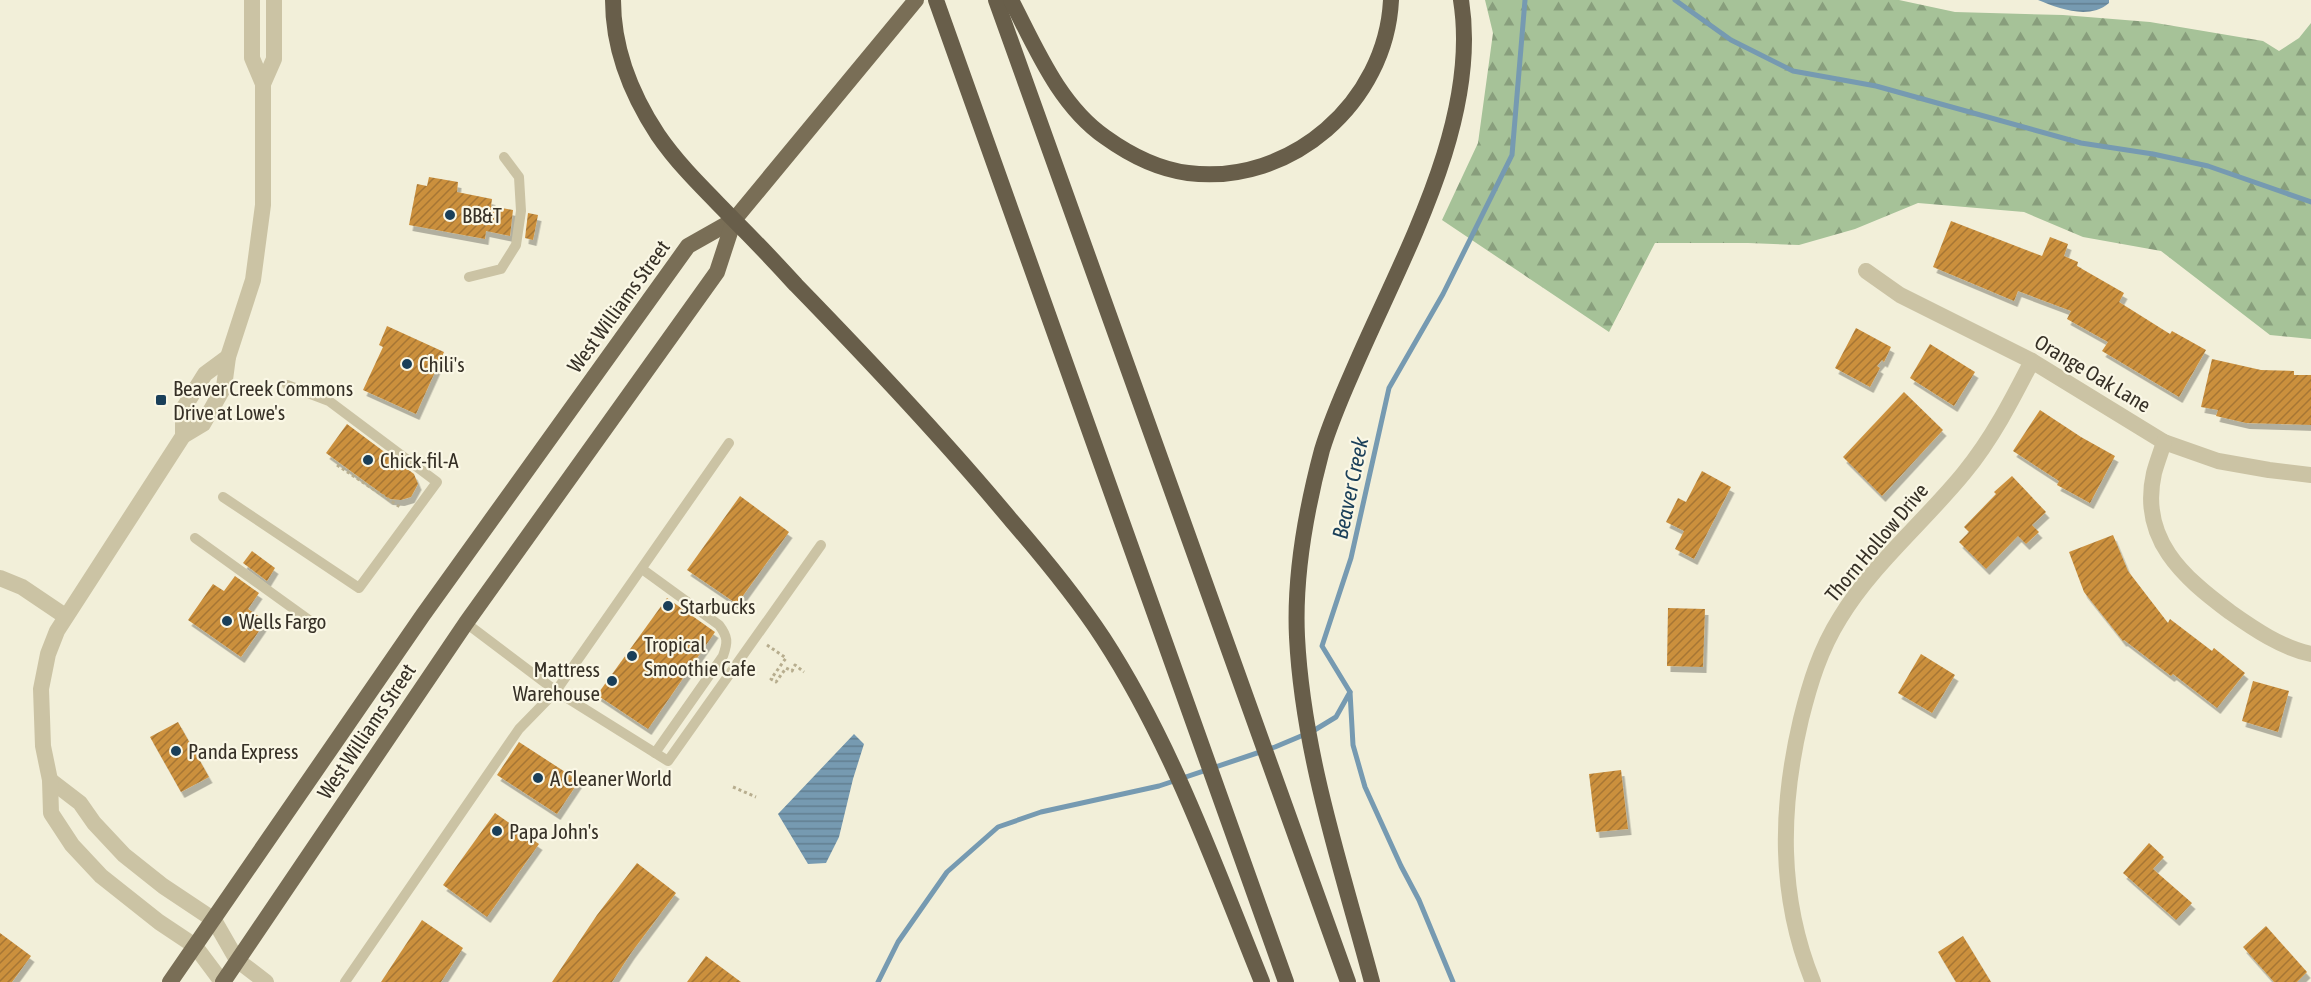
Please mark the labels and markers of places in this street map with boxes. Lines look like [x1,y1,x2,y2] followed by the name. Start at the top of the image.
[462,203,502,227] place label: BB&T
[443,208,457,222] marker: BB&T
[419,352,465,376] place label: Chili's
[400,357,414,371] marker: Chili's
[173,376,353,424] place label: Beaver Creek Commons Drive at Lowe's
[154,393,168,407] marker: Beaver Creek Commons Drive at Lowe's
[380,448,459,472] place label: Chick-fil-A
[361,453,375,467] marker: Chick-fil-A
[680,594,755,618] place label: Starbucks
[661,599,675,613] marker: Starbucks
[239,609,326,633] place label: Wells Fargo
[220,614,234,628] marker: Wells Fargo
[644,632,756,680] place label: Tropical Smoothie Cafe
[625,649,639,663] marker: Tropical Smoothie Cafe
[513,657,600,705] place label: Mattress Warehouse
[605,674,619,688] marker: Mattress Warehouse
[188,739,298,763] place label: Panda Express
[169,744,183,758] marker: Panda Express
[550,766,672,790] place label: A Cleaner World
[531,771,545,785] marker: A Cleaner World
[509,819,599,843] place label: Papa John's
[490,824,504,838] marker: Papa John's

